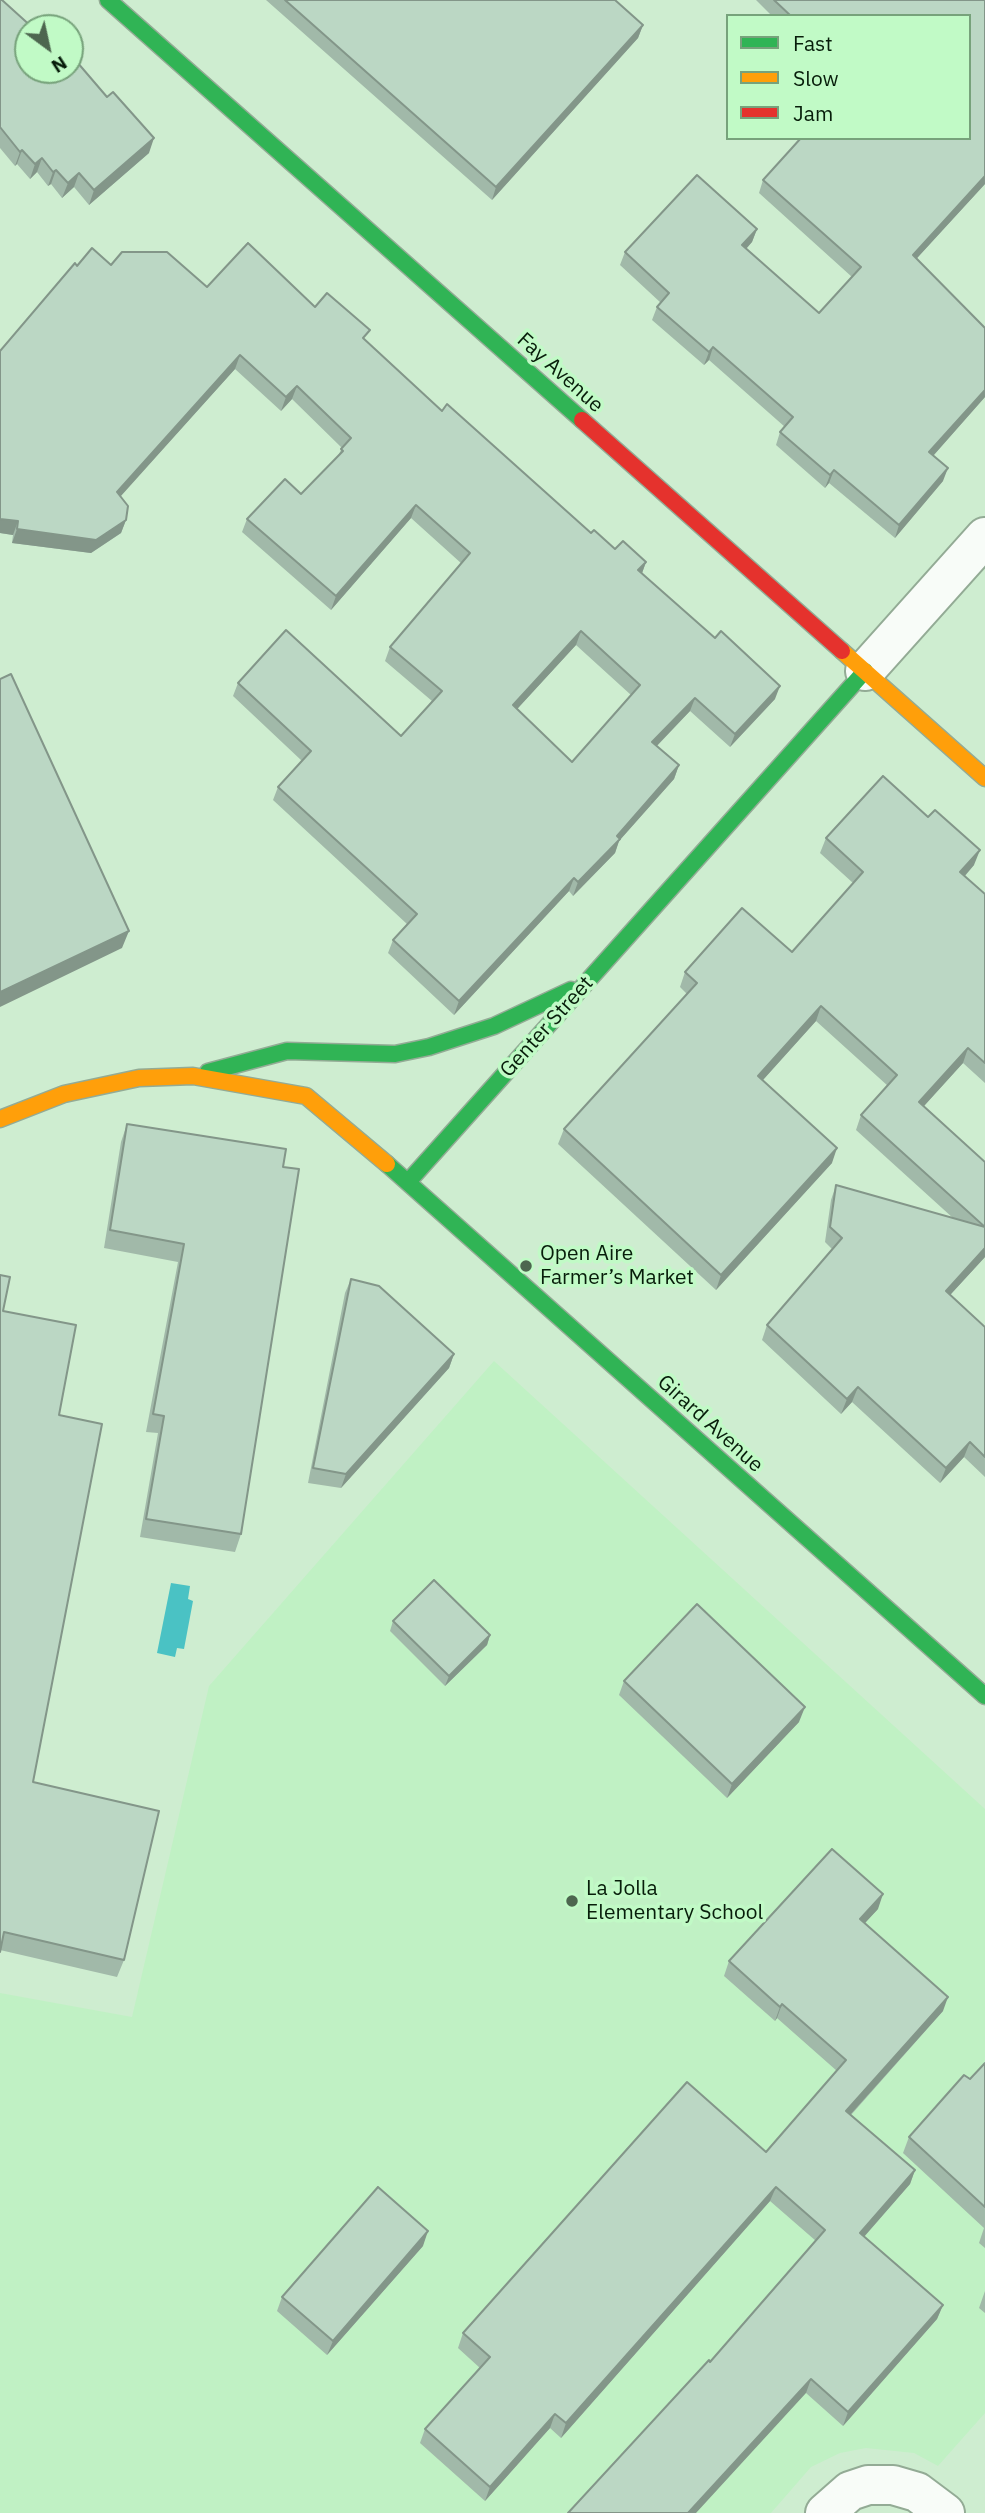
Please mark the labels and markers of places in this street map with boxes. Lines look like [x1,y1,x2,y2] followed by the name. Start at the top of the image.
[540,1241,694,1291] place label: Open Aire Farmer’s Market
[518,1258,534,1274] marker: Open Aire Farmer’s Market
[586,1876,763,1926] place label: La Jolla Elementary School
[564,1893,580,1909] marker: La Jolla Elementary School

